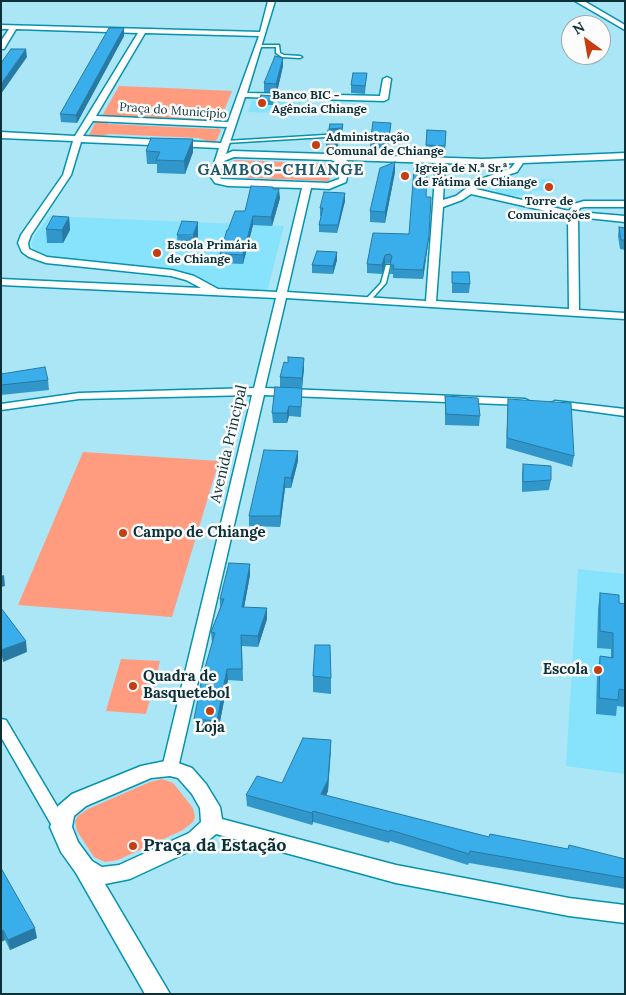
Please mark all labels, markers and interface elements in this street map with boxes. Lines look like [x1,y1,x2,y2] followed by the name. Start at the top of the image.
[561,15,611,65] north arrow
[569,18,588,39] text: N
[272,89,367,117] place label: Banco BIC - Agência Chiange
[256,97,268,109] marker: Banco BIC - Agência Chiange
[119,100,227,122] street label: Praça do Município
[326,131,444,159] place label: Administração Comunal de Chiange
[310,139,322,151] marker: Administração Comunal de Chiange
[196,160,366,180] district label: GAMBOS-CHIANGE
[415,162,537,190] place label: Igreja de N.ª Sr.ª de Fátima de Chiange
[399,170,411,182] marker: Igreja de N.ª Sr.ª de Fátima de Chiange
[543,181,555,193] marker: Torre de Comunicações
[508,195,590,223] place label: Torre de Comunicações
[167,239,257,267] place label: Escola Primária de Chiange
[151,247,163,259] marker: Escola Primária de Chiange
[207,383,251,505] street label: Avenida Principal
[133,524,266,542] place label: Campo de Chiange
[117,527,129,539] marker: Campo de Chiange
[543,661,588,679] place label: Escola
[592,664,604,676] marker: Escola
[143,668,230,703] place label: Quadra de Basquetebol
[127,680,139,692] marker: Quadra de Basquetebol
[204,705,216,717] marker: Loja
[195,719,225,737] place label: Loja
[143,835,287,857] place label: Praça da Estação
[127,840,139,852] marker: Praça da Estação

